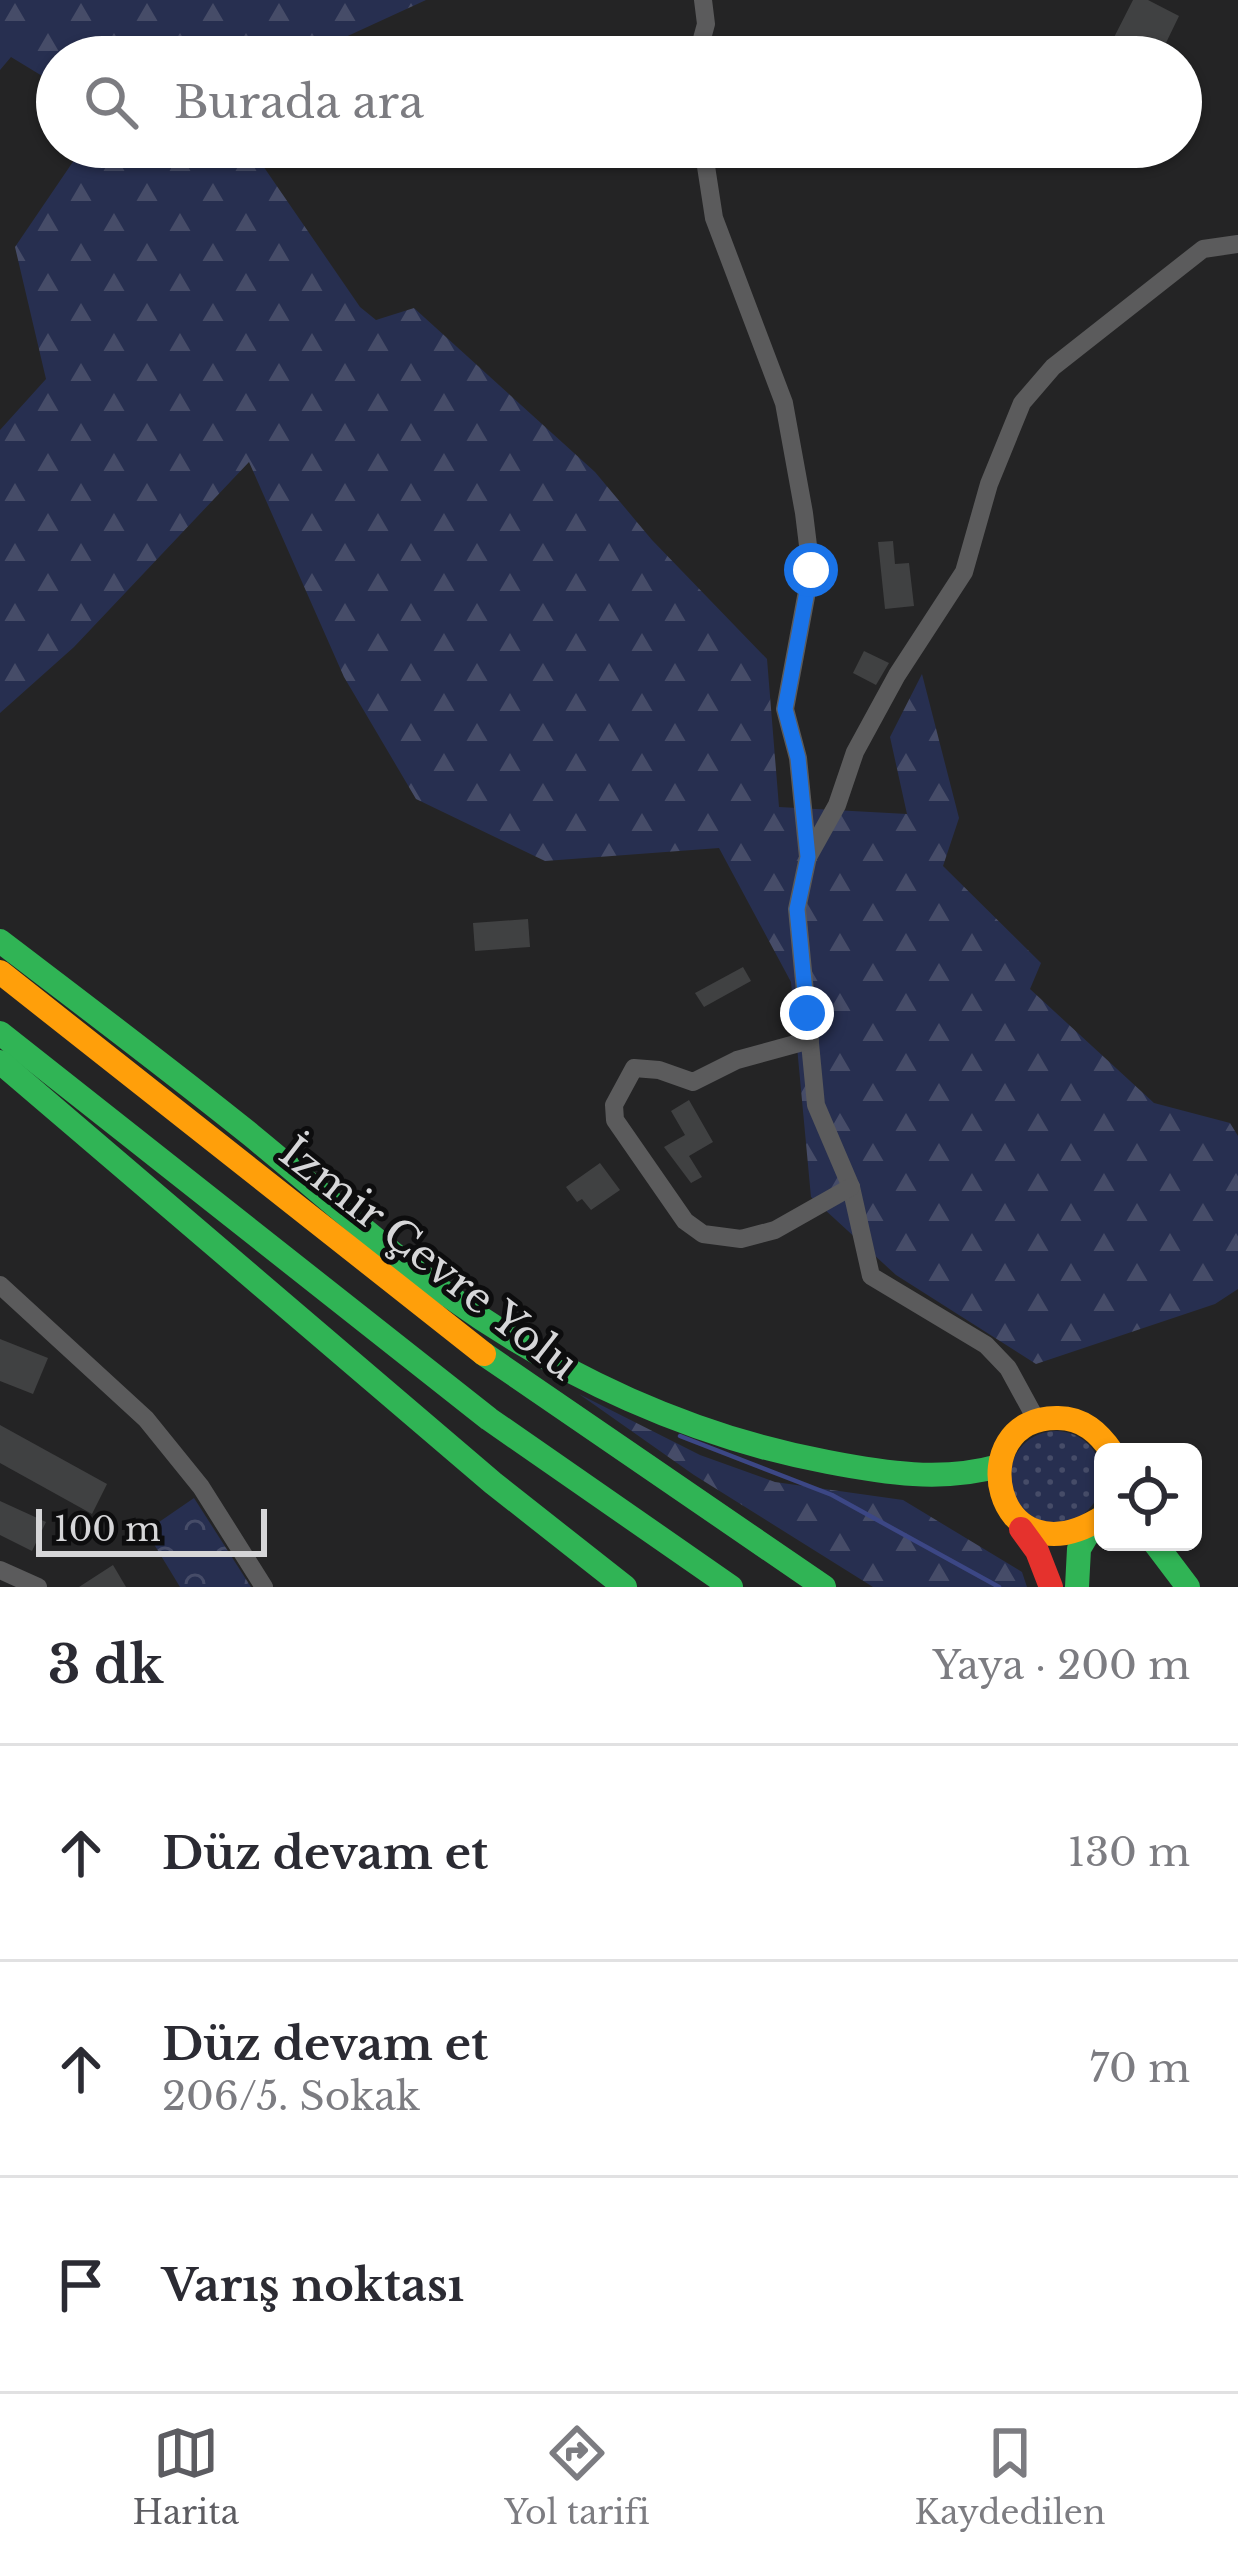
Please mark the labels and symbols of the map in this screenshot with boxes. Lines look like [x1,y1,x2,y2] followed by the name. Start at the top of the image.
[784,543,838,597] route start
[780,986,834,1040] route end
[270,1125,588,1391] street label: İzmir Çevre Yolu
[36,1503,267,1556] scale bar

